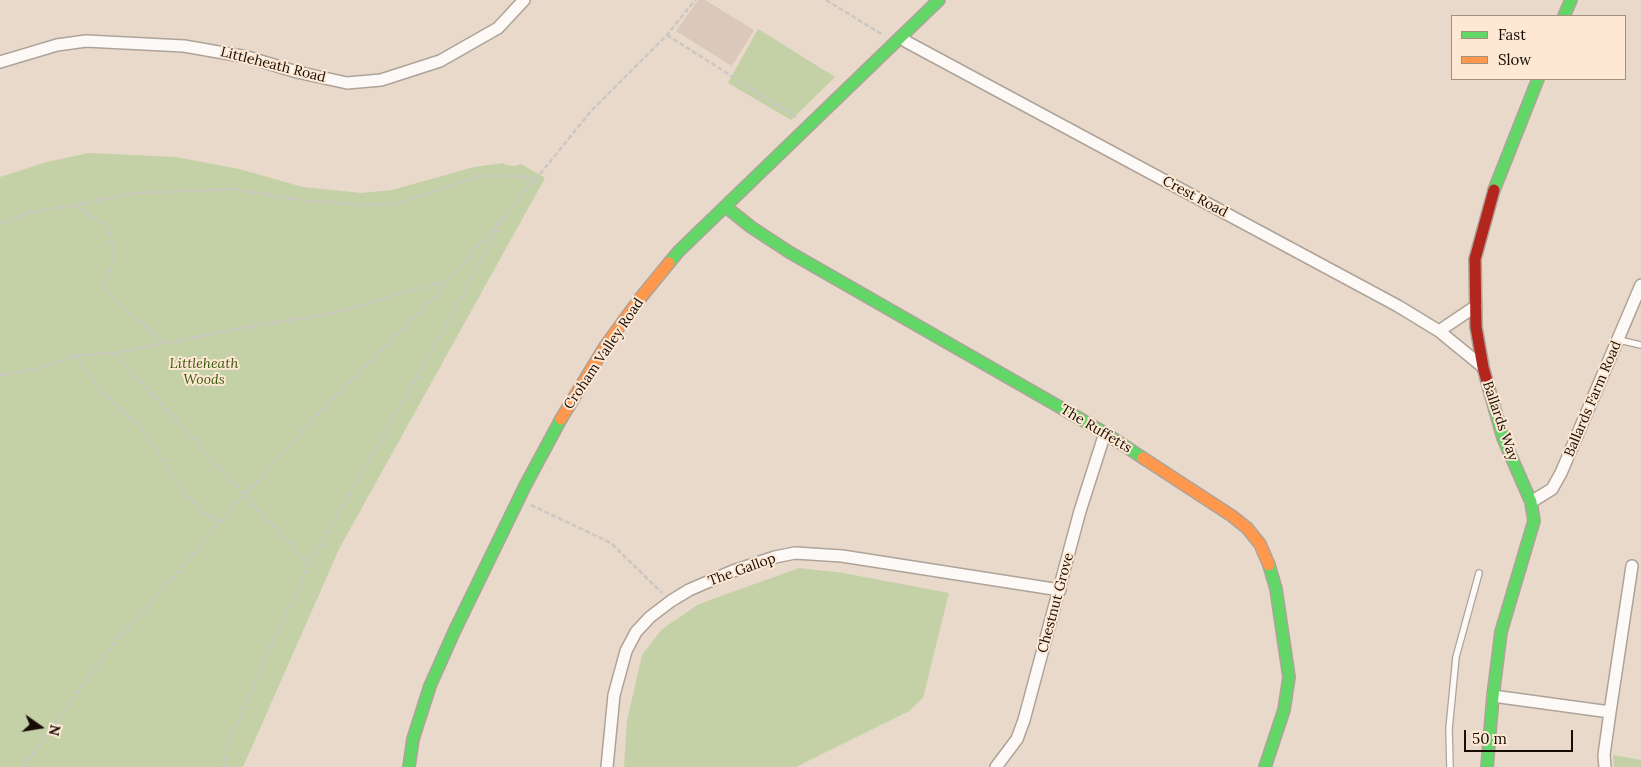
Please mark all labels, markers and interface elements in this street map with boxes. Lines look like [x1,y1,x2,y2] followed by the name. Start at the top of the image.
[1451,15,1626,80] legend
[1498,25,1526,44] text: Fast
[219,44,327,86] street label: Littleheath Road
[1498,50,1531,69] text: Slow
[1160,173,1230,221] street label: Crest Road
[561,295,647,413] street label: Croham Valley Road
[1561,338,1625,460] street label: Ballards Farm Road
[170,356,238,388] park label: Littleheath Woods
[1479,379,1521,463] street label: Ballards Way
[1057,401,1135,457] street label: The Ruffetts
[706,550,778,590] street label: The Gallop
[1035,551,1077,655] street label: Chestnut Grove
[15,702,65,752] north arrow
[1466,720,1575,752] scale bar
[45,723,65,738] text: N
[1472,729,1507,748] text: 50 m

